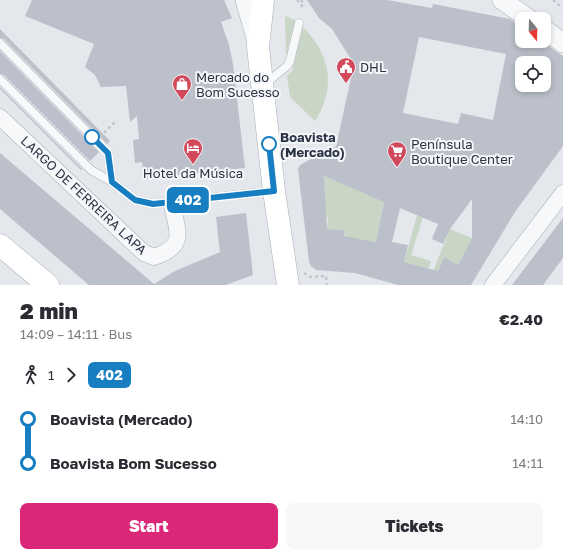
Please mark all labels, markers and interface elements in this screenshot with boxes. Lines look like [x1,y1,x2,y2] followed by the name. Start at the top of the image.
[515,12,551,48] north arrow
[515,12,551,92] map controls
[335,56,357,84] public building icon: DHL
[515,56,551,92] button: locate
[360,59,387,75] place label: DHL
[196,69,280,100] place label: Mercado do Bom Sucesso
[171,73,193,101] shop icon: Mercado do Bom Sucesso
[84,129,100,145] unlabelled marker
[280,129,345,160] place label: Boavista (Mercado)
[18,132,151,258] street label: LARGO DE FERREIRA LAPA
[261,136,277,152] marker: Boavista (Mercado)
[411,136,513,167] place label: Península Boutique Center
[182,137,204,165] hotel icon: Hotel da Música
[386,140,408,168] supermarket icon: Península Boutique Center
[143,165,243,181] place label: Hotel da Música
[165,187,211,213] line badge: 402
[175,191,201,208] text: 402
[20,297,78,324] text: 2 min
[499,310,543,328] text: €2.40
[20,326,132,342] text: 14:09 – 14:11 · Bus
[20,364,42,386] icon: walk
[60,364,82,386] icon: forward
[96,366,123,383] text: 402
[48,367,54,383] text: 1
[50,410,193,428] text: Boavista (Mercado)
[510,411,543,427] text: 14:10
[50,454,217,472] text: Boavista Bom Sucesso
[512,455,543,471] text: 14:11
[20,503,278,549] button: Start
[286,503,543,549] button: Tickets

